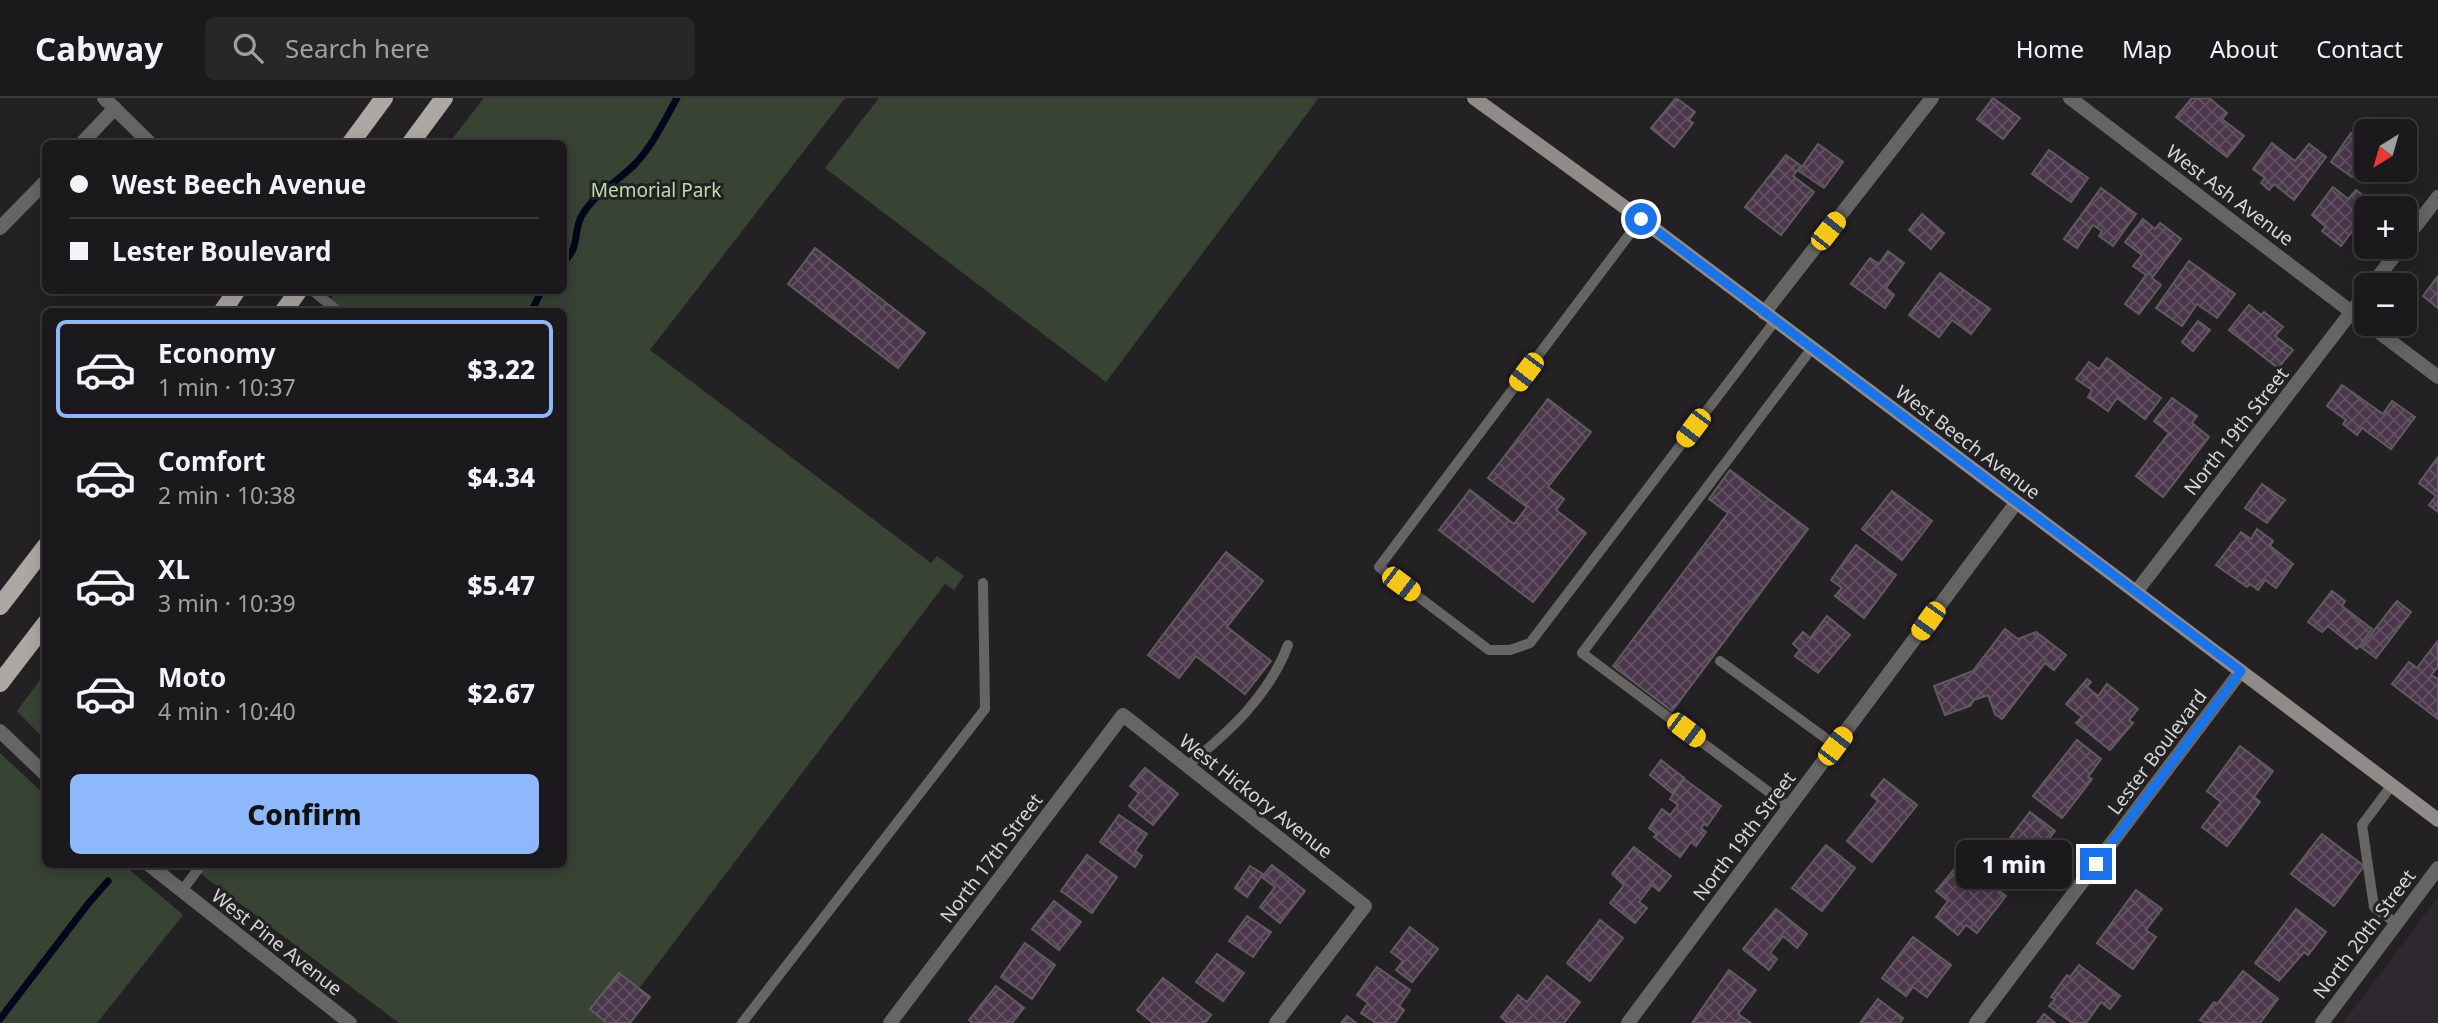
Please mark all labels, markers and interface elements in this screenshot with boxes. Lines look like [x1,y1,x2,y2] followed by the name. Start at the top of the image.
[205,17,695,80] search box
[35,26,163,71] text: Cabway
[229,29,267,67] icon: search
[285,30,430,66] text: Search here
[2016,32,2084,65] text: Home
[2122,32,2172,65] text: Map
[2210,32,2278,65] text: About
[2316,32,2403,65] text: Contact
[2354,119,2417,182] north arrow
[2354,119,2417,336] map controls
[2161,138,2299,252] street label: West Ash Avenue
[112,166,366,202] text: West Beech Avenue
[591,177,721,203] park label: Memorial Park
[2354,196,2417,259] button: +
[1625,203,1657,235] route start
[1807,208,1850,254] car
[112,233,331,269] text: Lester Boulevard
[2354,273,2417,336] button: −
[158,335,276,371] text: Economy
[74,338,137,401] icon: car
[1505,349,1548,395] car
[468,351,535,387] text: $3.22
[2178,362,2294,500] street label: North 19th Street
[158,371,296,403] text: 1 min · 10:37
[1890,379,2046,505] street label: West Beech Avenue
[1672,405,1715,451] car
[158,443,266,479] text: Comfort
[74,446,137,509] icon: car
[468,459,535,495] text: $4.34
[158,479,296,511] text: 2 min · 10:38
[158,551,190,587] text: XL
[74,554,137,617] icon: car
[1378,563,1425,605] car
[468,567,535,603] text: $5.47
[158,587,296,619] text: 3 min · 10:39
[1908,598,1949,644] car
[158,659,226,695] text: Moto
[74,662,137,725] icon: car
[468,675,535,711] text: $2.67
[2101,684,2213,820] street label: Lester Boulevard
[158,695,296,727] text: 4 min · 10:40
[1663,709,1710,751] car
[1814,723,1857,769] car
[1174,728,1338,864] street label: West Hickory Avenue
[1687,766,1801,906] street label: North 19th Street
[70,774,539,854] button: Confirm
[934,788,1048,928] street label: North 17th Street
[1956,840,2072,888] callout: 1 min
[1982,848,2046,880] text: 1 min
[2080,848,2112,880] route end
[2307,864,2421,1004] street label: North 20th Street
[206,883,348,1001] street label: West Pine Avenue

